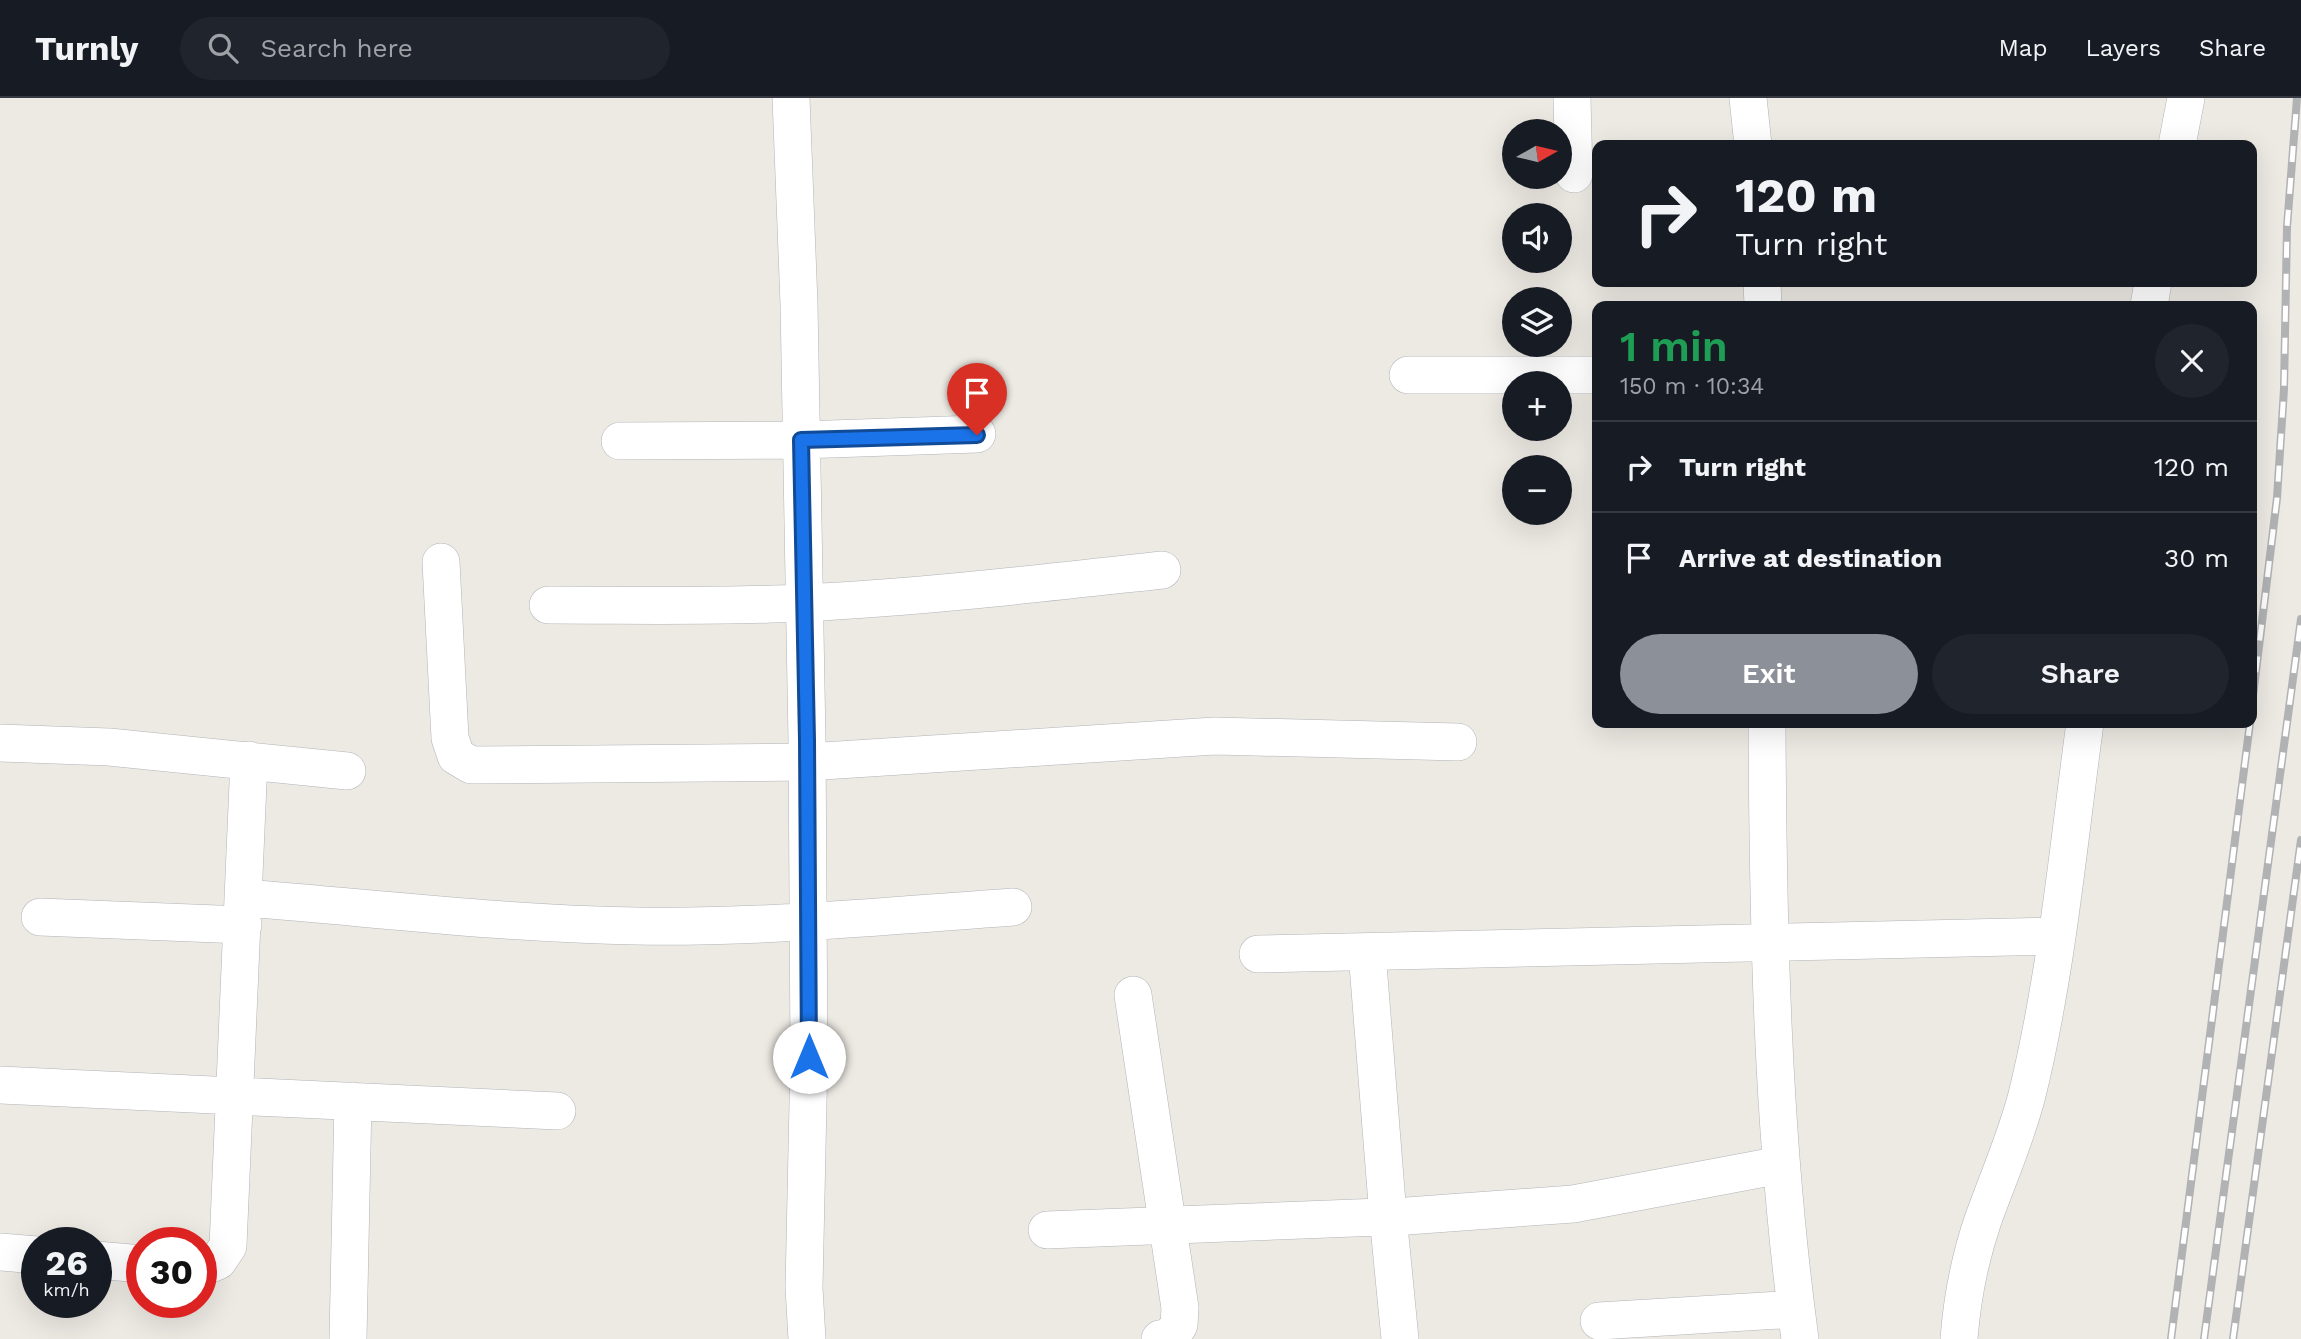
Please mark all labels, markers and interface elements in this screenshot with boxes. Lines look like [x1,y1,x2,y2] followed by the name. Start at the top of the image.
[180,17,670,80] search box
[35,29,138,68] text: Turnly
[204,29,242,67] icon: search
[260,33,413,63] text: Search here
[1999,34,2047,62] text: Map
[2085,34,2161,62] text: Layers
[2199,34,2266,62] text: Share
[1502,119,1572,189] north arrow
[1502,119,1572,525] map controls
[1735,166,1877,224] text: 120 m
[1620,168,1711,259] icon: right
[1502,203,1572,273] button: sound
[1735,225,1887,263] text: Turn right
[1502,287,1572,357] button: layers
[1620,322,1728,371] text: 1 min
[2155,324,2229,398] button: close
[947,363,1007,435] pin
[1502,371,1572,441] button: +
[1620,373,1764,400] text: 150 m · 10:34
[958,374,996,412] icon: arrive
[1620,448,1658,486] icon: right
[1679,452,1806,482] text: Turn right
[2154,452,2229,482] text: 120 m
[1502,455,1572,525] button: −
[1620,539,1658,577] icon: arrive
[1679,543,1942,573] text: Arrive at destination
[2164,543,2229,573] text: 30 m
[1620,634,1918,714] button: Exit
[1932,634,2229,714] button: Share
[772,1020,846,1094] position arrow
[126,1227,217,1318] speed limit sign: 30
[45,1242,88,1284] text: 26
[43,1279,90,1300] text: km/h

